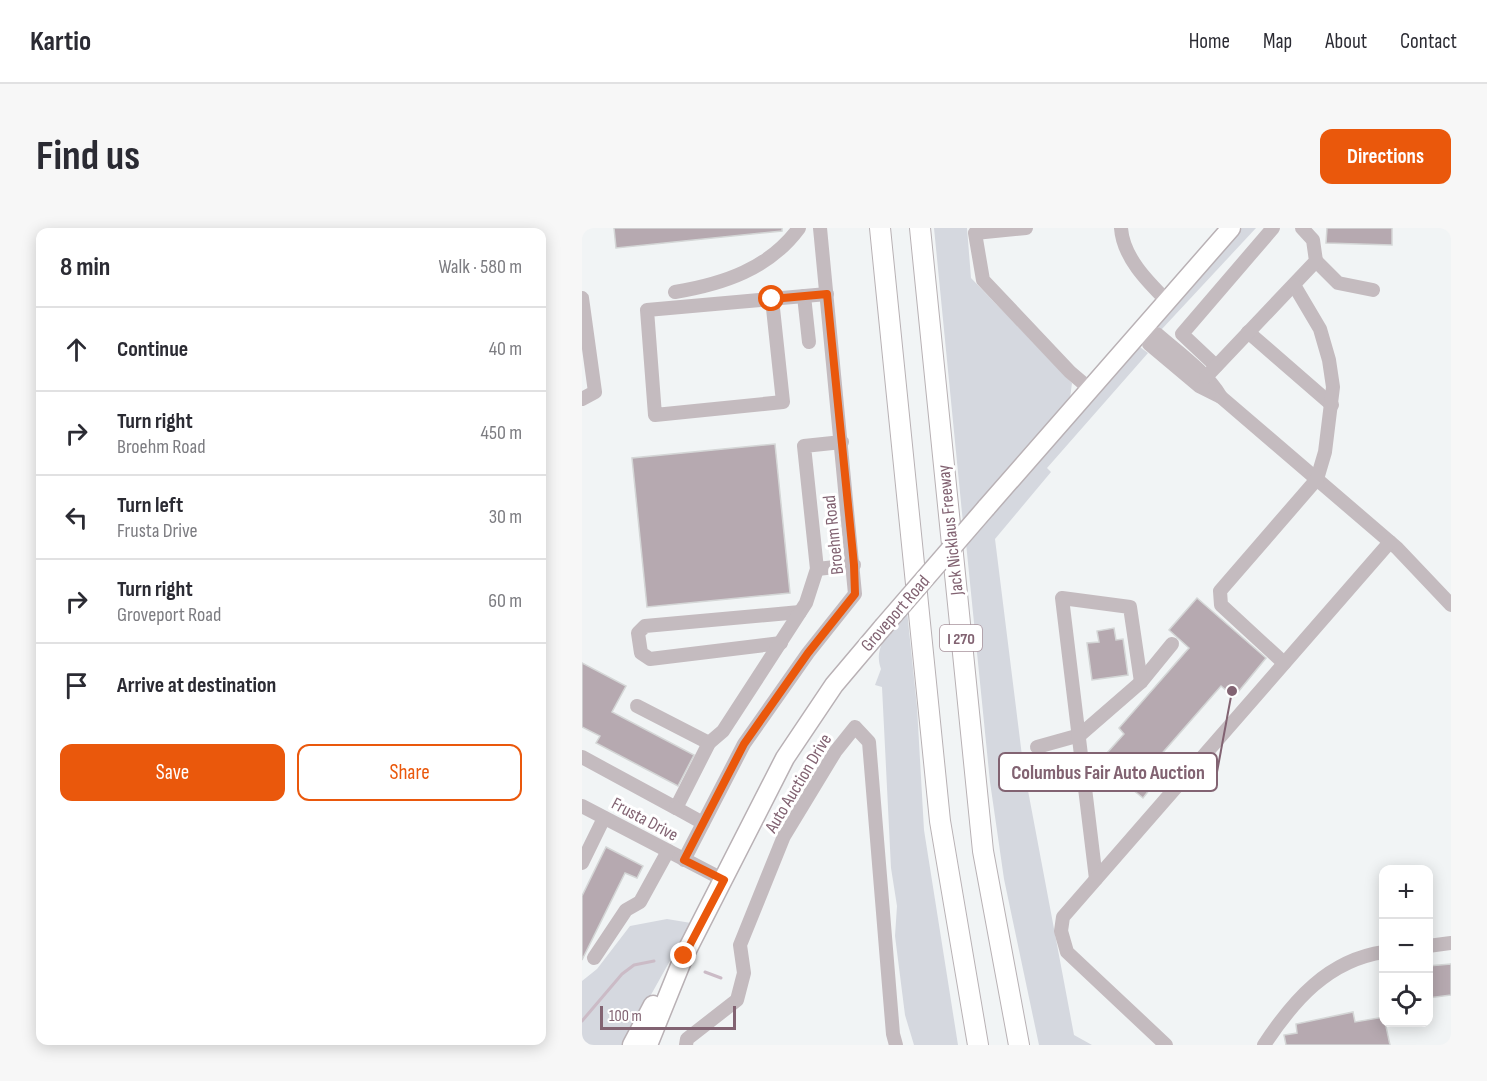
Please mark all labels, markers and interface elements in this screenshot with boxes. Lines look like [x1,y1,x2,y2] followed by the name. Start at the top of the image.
[30,25,91,58] text: Kartio
[1189,29,1230,54] text: Home
[1263,29,1292,54] text: Map
[1325,29,1367,54] text: About
[1400,29,1457,54] text: Contact
[1320,129,1451,184] button: Directions
[36,131,140,182] text: Find us
[60,252,110,283] text: 8 min
[438,255,522,279] text: Walk · 580 m
[758,285,784,311] route start
[60,333,93,366] icon: ahead
[117,336,188,363] text: Continue
[489,337,522,361] text: 40 m
[117,408,193,435] text: Turn right
[60,417,93,450] icon: right
[481,421,522,445] text: 450 m
[117,435,206,459] text: Broehm Road
[933,464,968,597] street label: Jack Nicklaus Freeway
[117,492,183,519] text: Turn left
[819,494,848,576] street label: Broehm Road
[60,501,93,534] icon: left
[489,505,522,529] text: 30 m
[117,519,198,543] text: Frusta Drive
[857,571,934,656] street label: Groveport Road
[117,576,193,603] text: Turn right
[60,585,93,618] icon: right
[488,589,522,613] text: 60 m
[117,603,221,627] text: Groveport Road
[940,625,982,651] road number: I 270
[60,669,93,702] icon: arrive
[117,672,276,699] text: Arrive at destination
[760,730,836,837] street label: Auto Auction Drive
[60,744,285,801] button: Save
[297,744,522,801] button: Share
[999,753,1217,791] callout: Columbus Fair Auto Auction
[1011,761,1205,785] text: Columbus Fair Auto Auction
[608,793,682,846] street label: Frusta Drive
[1379,865,1433,1027] map controls
[1379,865,1433,919] button: +
[1379,919,1433,973] button: −
[670,942,696,968] route end
[1379,973,1433,1027] button: locate
[600,1003,736,1030] scale bar
[609,1007,642,1026] text: 100 m

